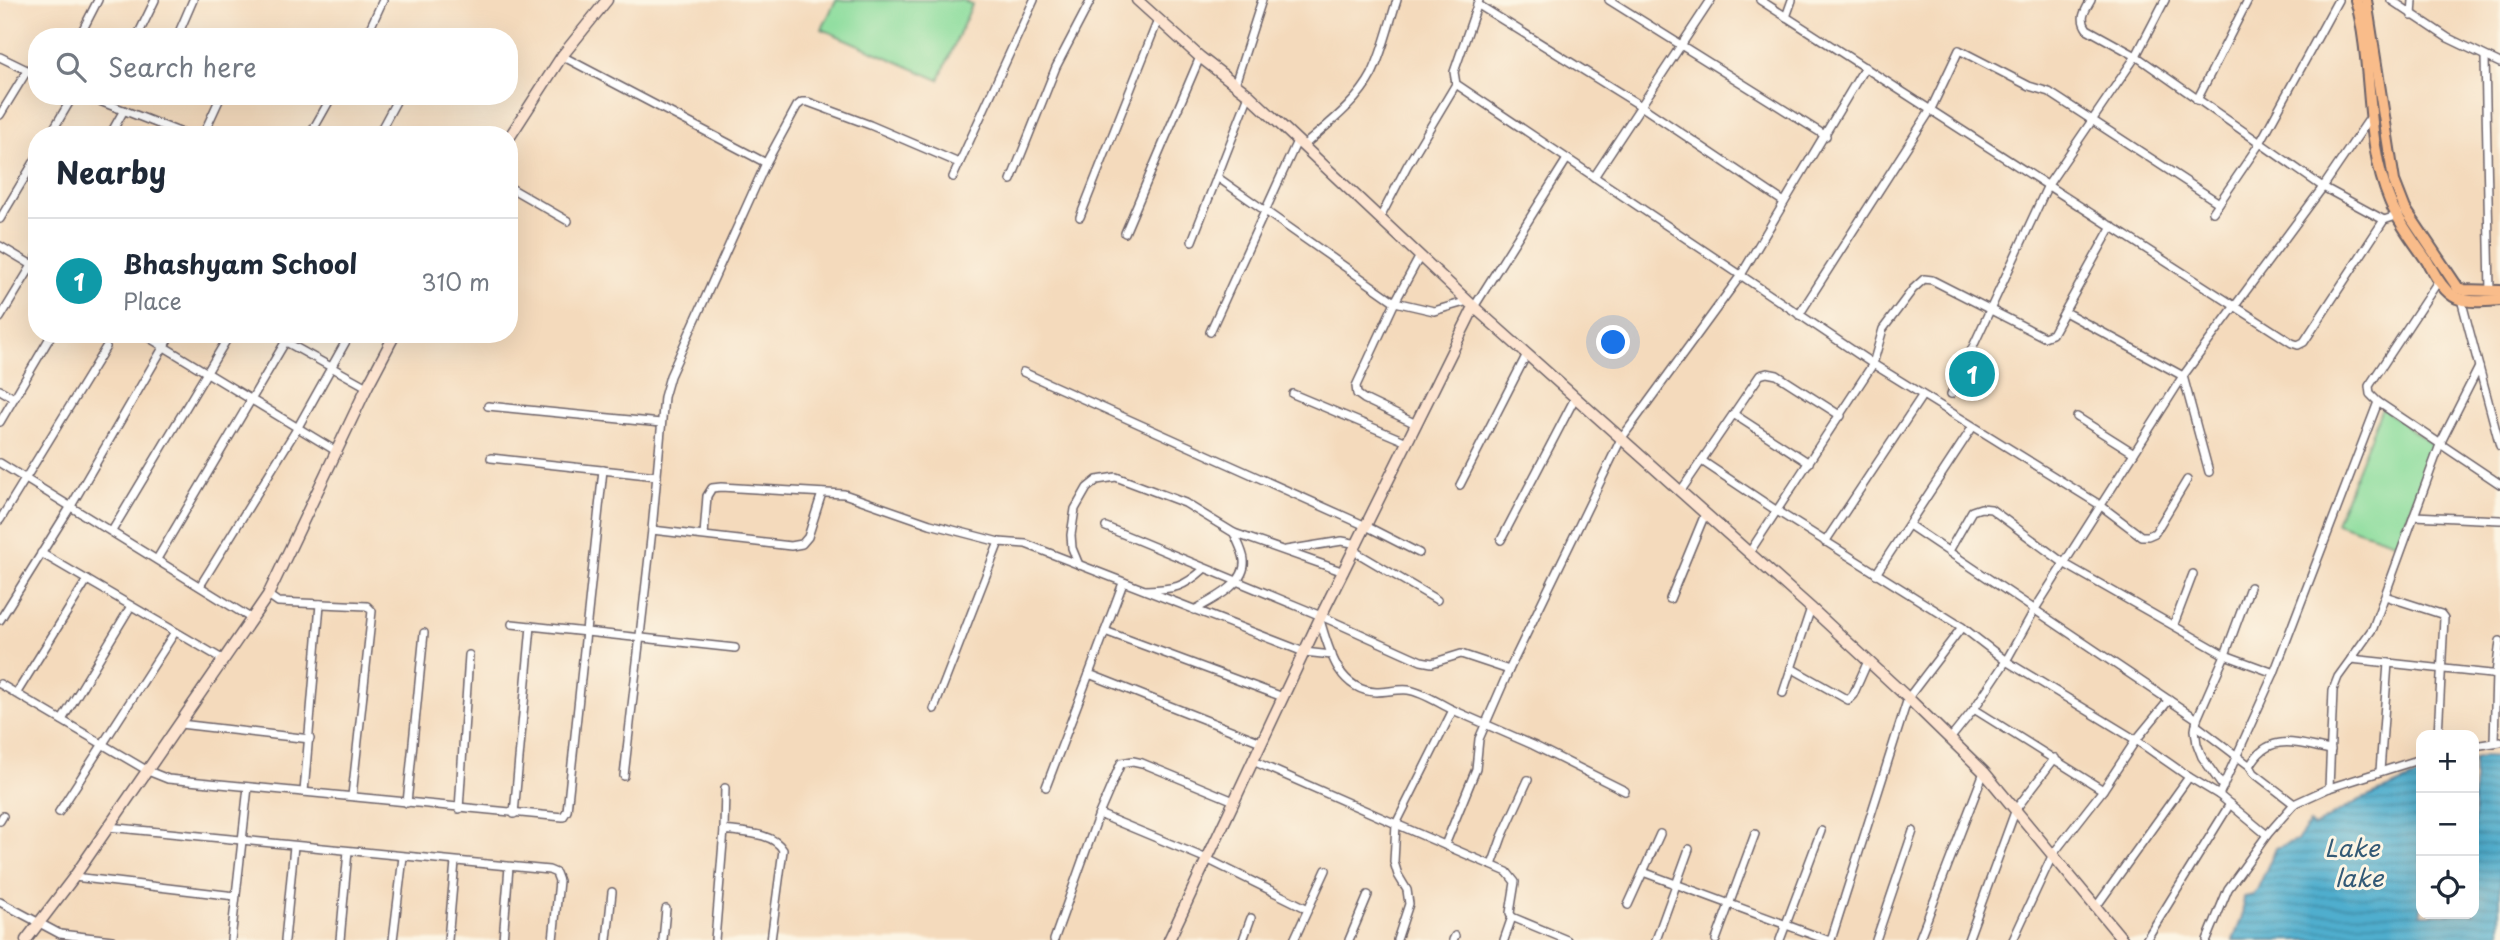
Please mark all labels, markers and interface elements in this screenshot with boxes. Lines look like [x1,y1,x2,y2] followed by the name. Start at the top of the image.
[28,28,518,105] search box
[108,47,257,86] text: Search here
[52,48,90,86] icon: search
[56,149,166,194] text: Nearby
[123,244,357,283] text: Bhashyam School
[74,264,85,299] text: 1
[421,264,490,299] text: 310 m
[123,283,182,318] text: Place
[1596,325,1630,359] your location
[1949,348,1995,400] pin: 1
[2416,730,2479,919] map controls
[2416,730,2479,793] button: +
[2416,793,2479,856] button: −
[2324,829,2381,865] water label: Lake
[2416,856,2479,919] button: locate
[2335,859,2384,895] water label: lake

